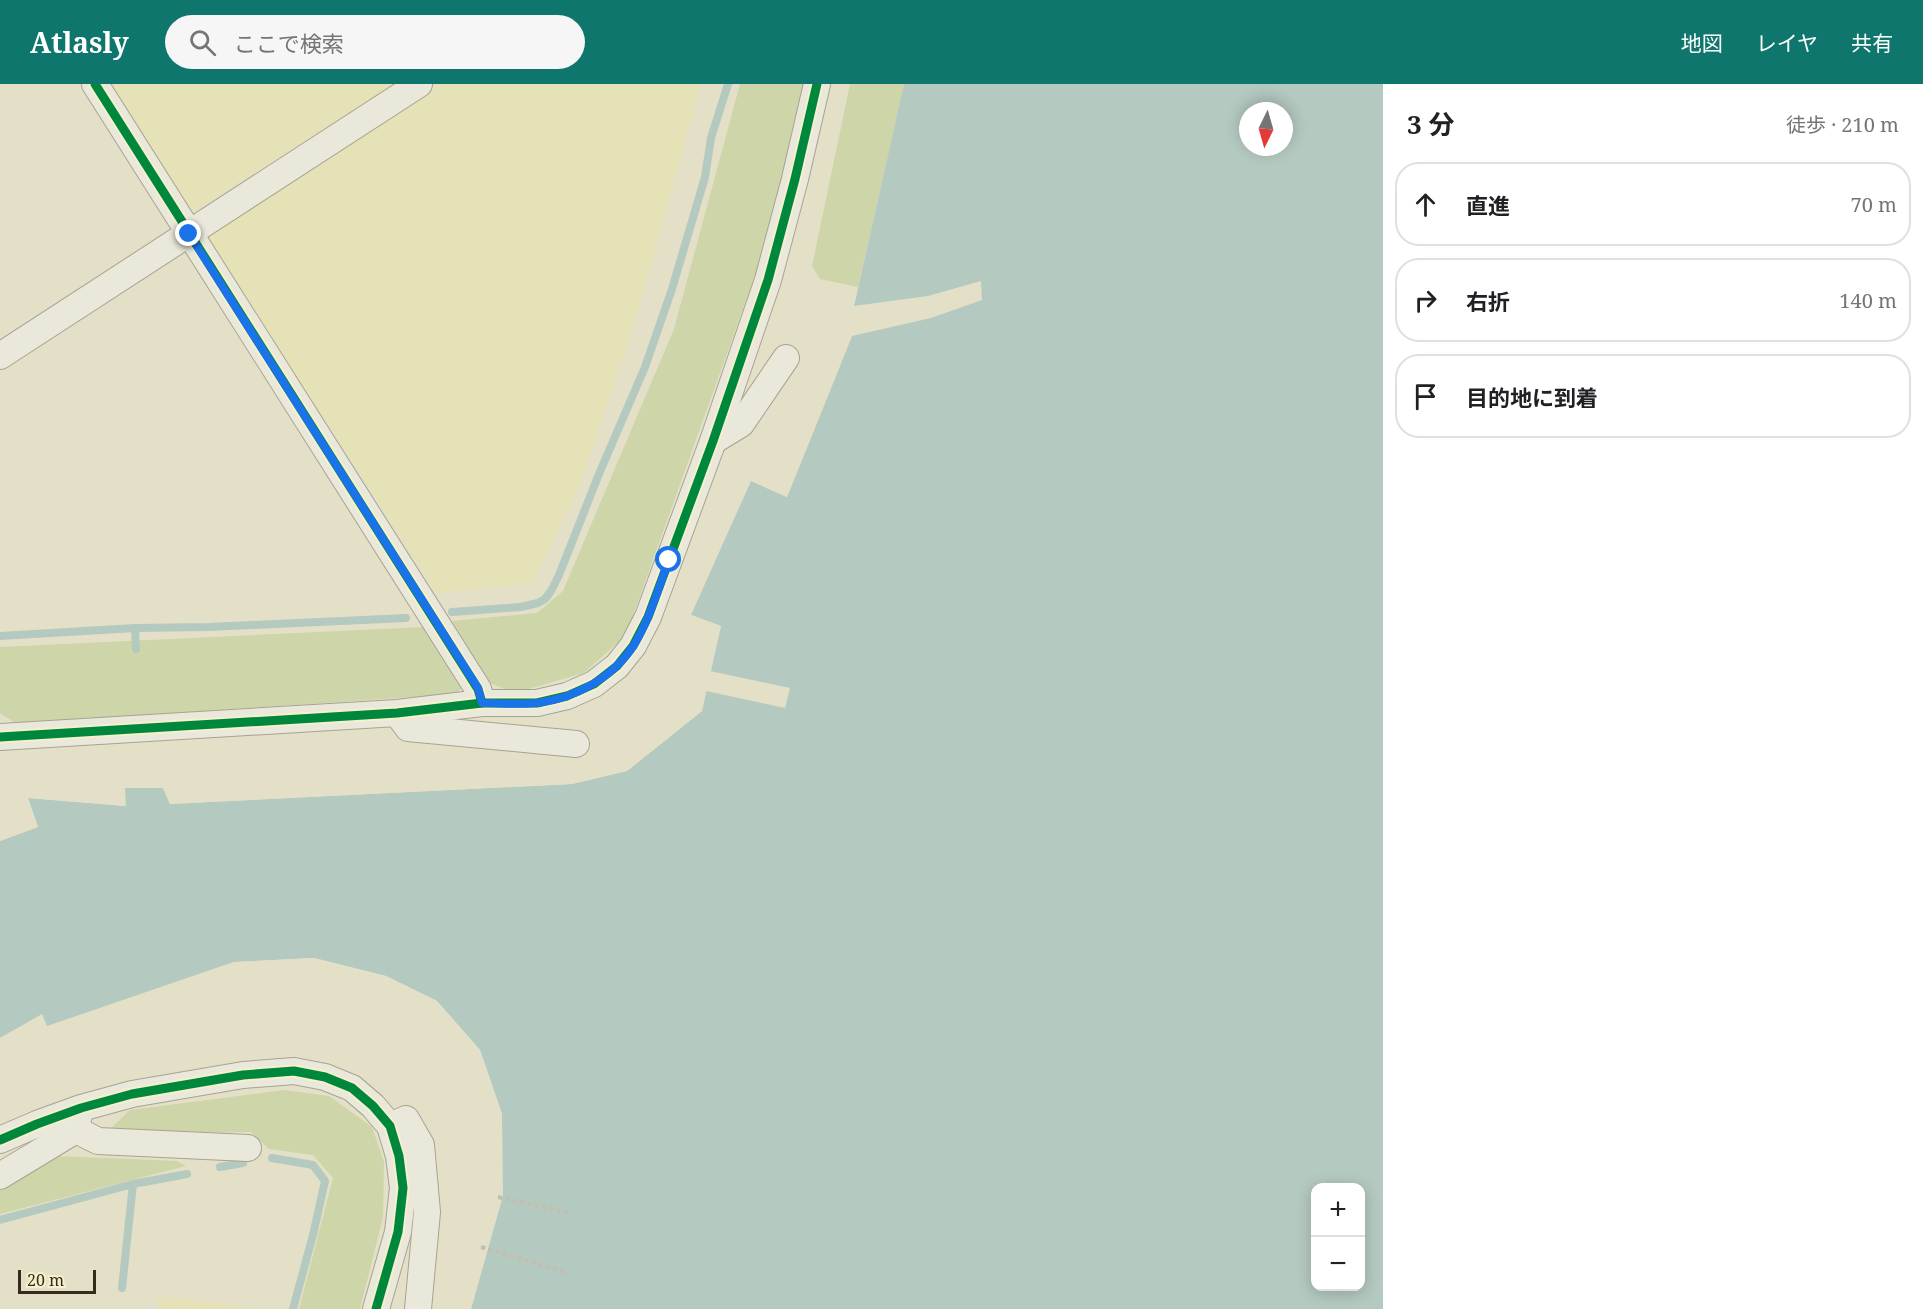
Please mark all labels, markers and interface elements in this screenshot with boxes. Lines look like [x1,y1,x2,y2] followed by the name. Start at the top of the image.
[165,15,585,69] search box
[30,23,129,61] text: Atlasly
[186,26,219,59] icon: search
[234,28,344,58] text: ここで検索
[1681,29,1723,57] text: 地図
[1756,29,1818,57] text: レイヤ
[1851,29,1893,57] text: 共有
[1239,102,1293,156] north arrow
[1407,106,1454,142] text: 3 分
[1786,111,1899,138] text: 徒歩 · 210 m
[1409,188,1442,221] icon: ahead
[1466,190,1510,220] text: 直進
[1851,191,1897,218] text: 70 m
[175,220,201,246] route end
[1409,284,1442,317] icon: right
[1466,286,1510,316] text: 右折
[1839,287,1897,314] text: 140 m
[1409,380,1442,413] icon: arrive
[1466,382,1598,412] text: 目的地に到着
[655,546,681,572] route start
[1311,1183,1365,1291] map controls
[1311,1183,1365,1237] button: +
[1311,1237,1365,1291] button: −
[18,1267,96,1294] scale bar
[27,1269,64,1291] text: 20 m

